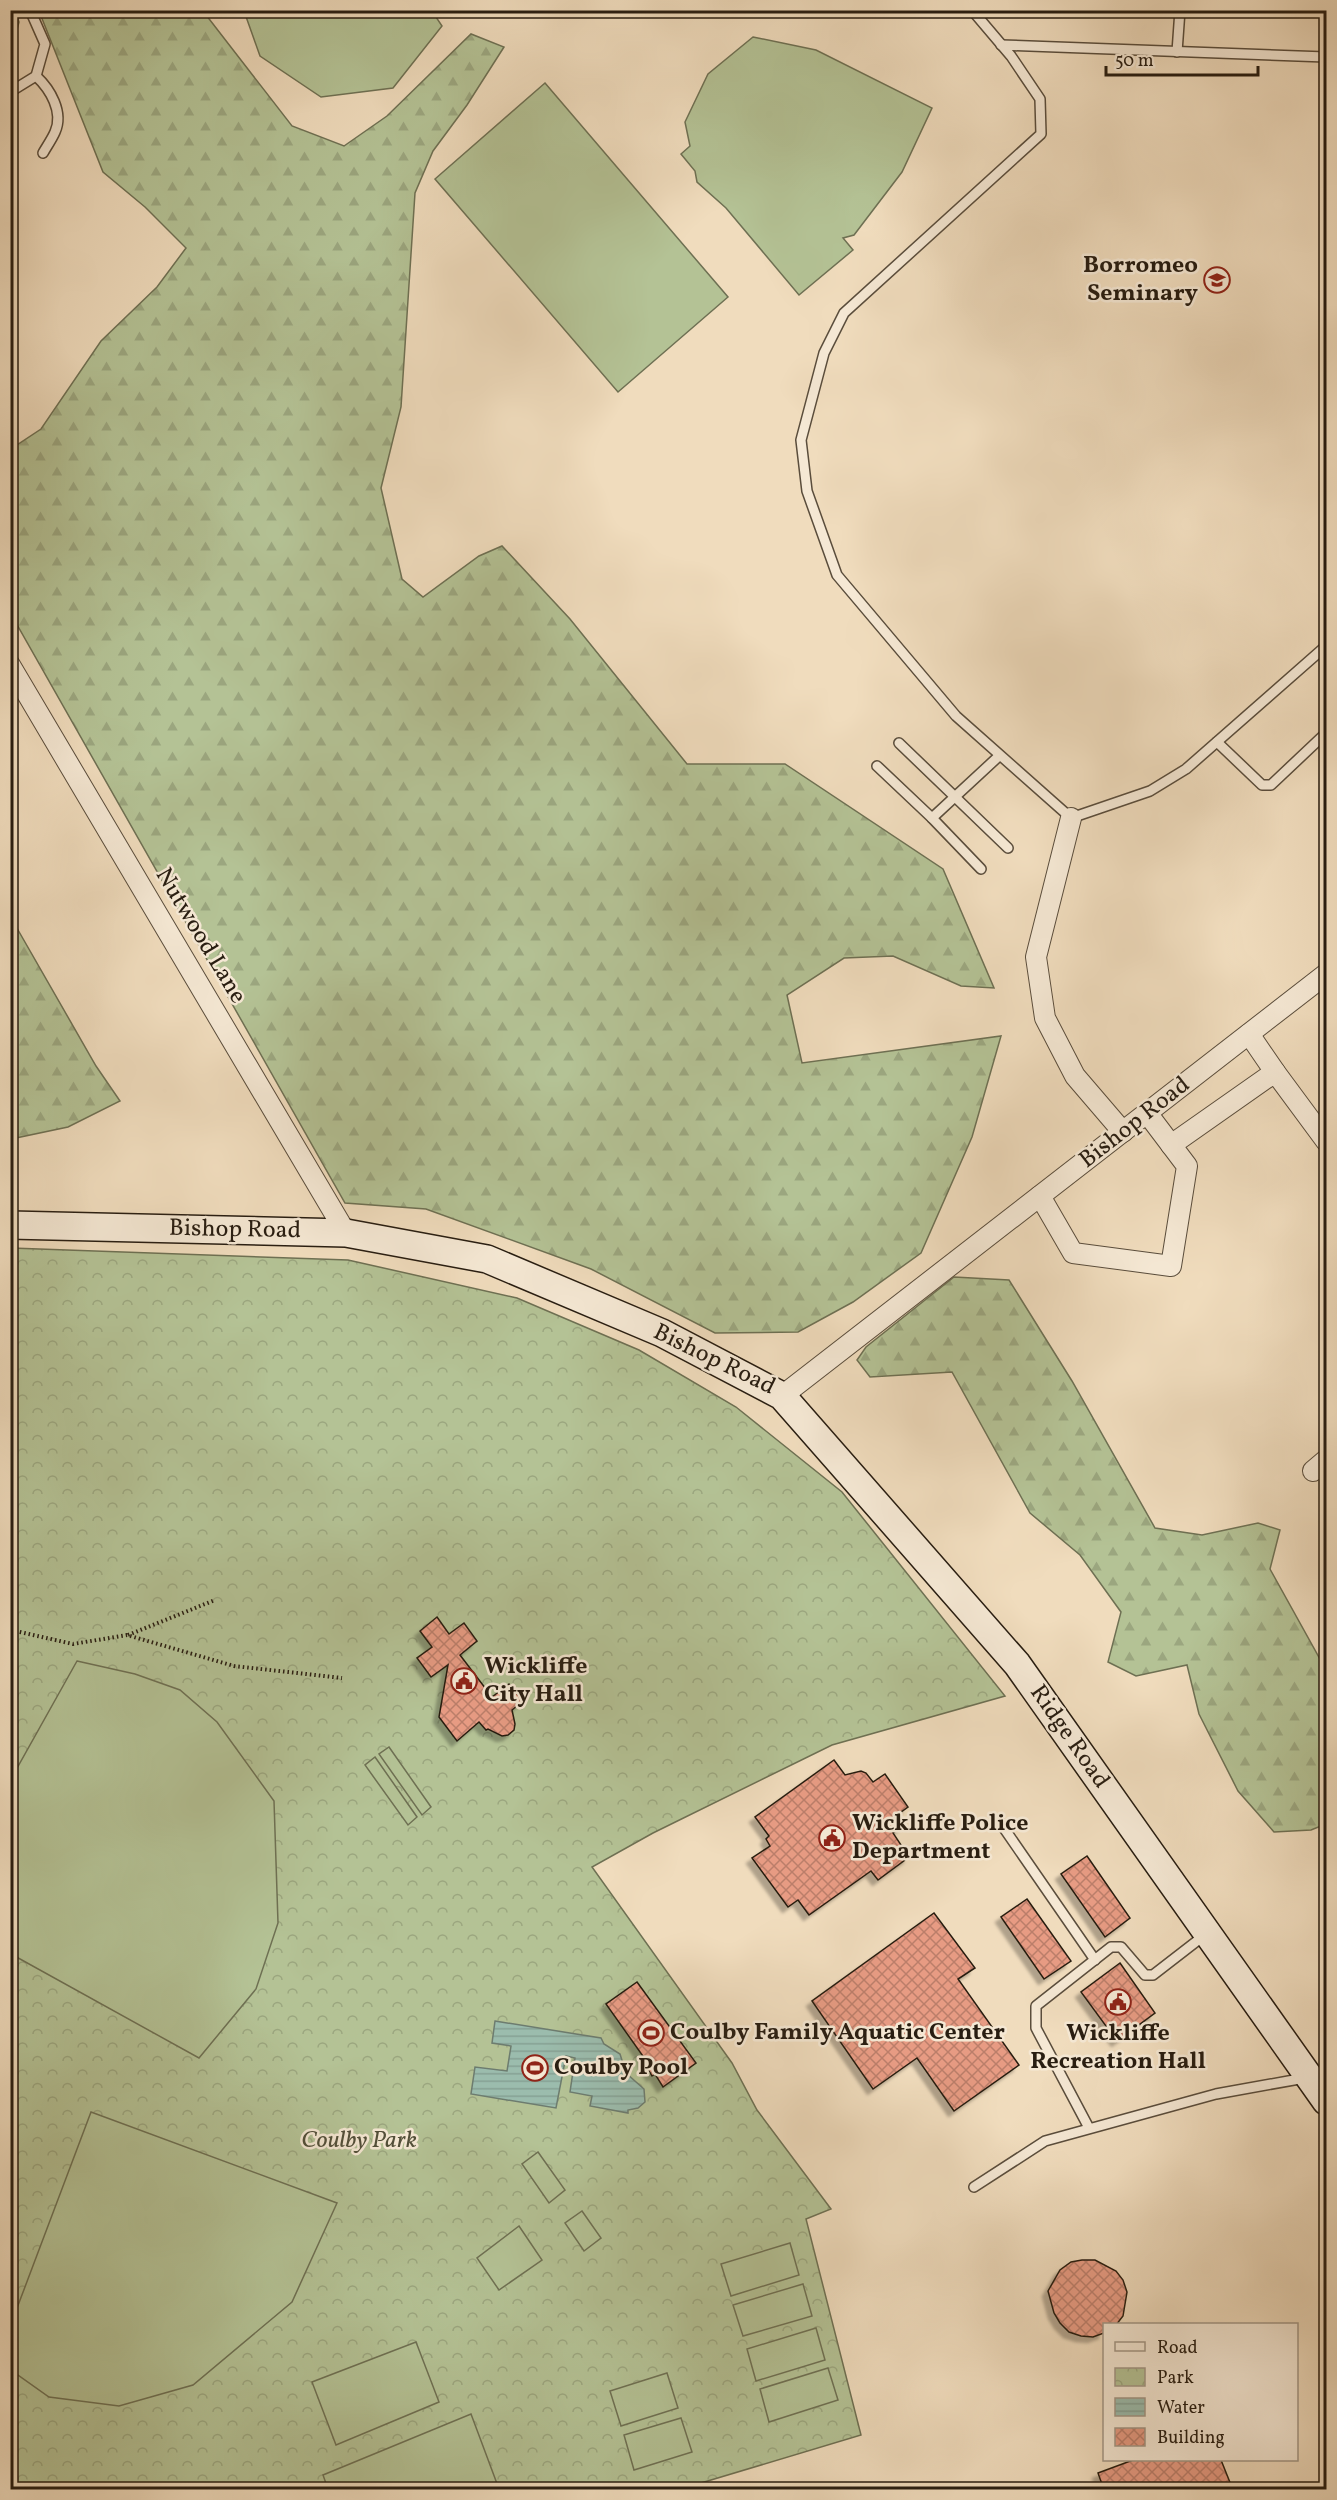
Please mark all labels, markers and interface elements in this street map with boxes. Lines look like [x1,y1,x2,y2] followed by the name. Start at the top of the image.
[1106,39,1258,77] scale bar
[1115,49,1154,74] text: 50 m
[1083,249,1199,311] place label: Borromeo Seminary
[1202,265,1232,295] school or university icon: Borromeo Seminary
[146,862,254,1010] street label: Nutwood Lane
[1072,1069,1198,1177] street label: Bishop Road
[169,1212,301,1248] street label: Bishop Road
[647,1316,781,1404] street label: Bishop Road
[484,1650,587,1712] place label: Wickliffe City Hall
[449,1666,479,1696] public building icon: Wickliffe City Hall
[1021,1678,1117,1796] street label: Ridge Road
[852,1807,1028,1869] place label: Wickliffe Police Department
[817,1823,847,1853] public building icon: Wickliffe Police Department
[1103,1987,1133,2017] public building icon: Wickliffe Recreation Hall
[670,2016,1005,2050] place label: Coulby Family Aquatic Center
[1030,2017,1206,2079] place label: Wickliffe Recreation Hall
[636,2018,666,2048] sports icon: Coulby Family Aquatic Center
[554,2051,688,2085] place label: Coulby Pool
[520,2053,550,2083] sports icon: Coulby Pool
[301,2124,417,2158] park label: Coulby Park
[1103,2323,1298,2461] legend
[1157,2336,1198,2361] text: Road
[1157,2366,1194,2391] text: Park
[1157,2396,1205,2421] text: Water
[1157,2426,1225,2451] text: Building

